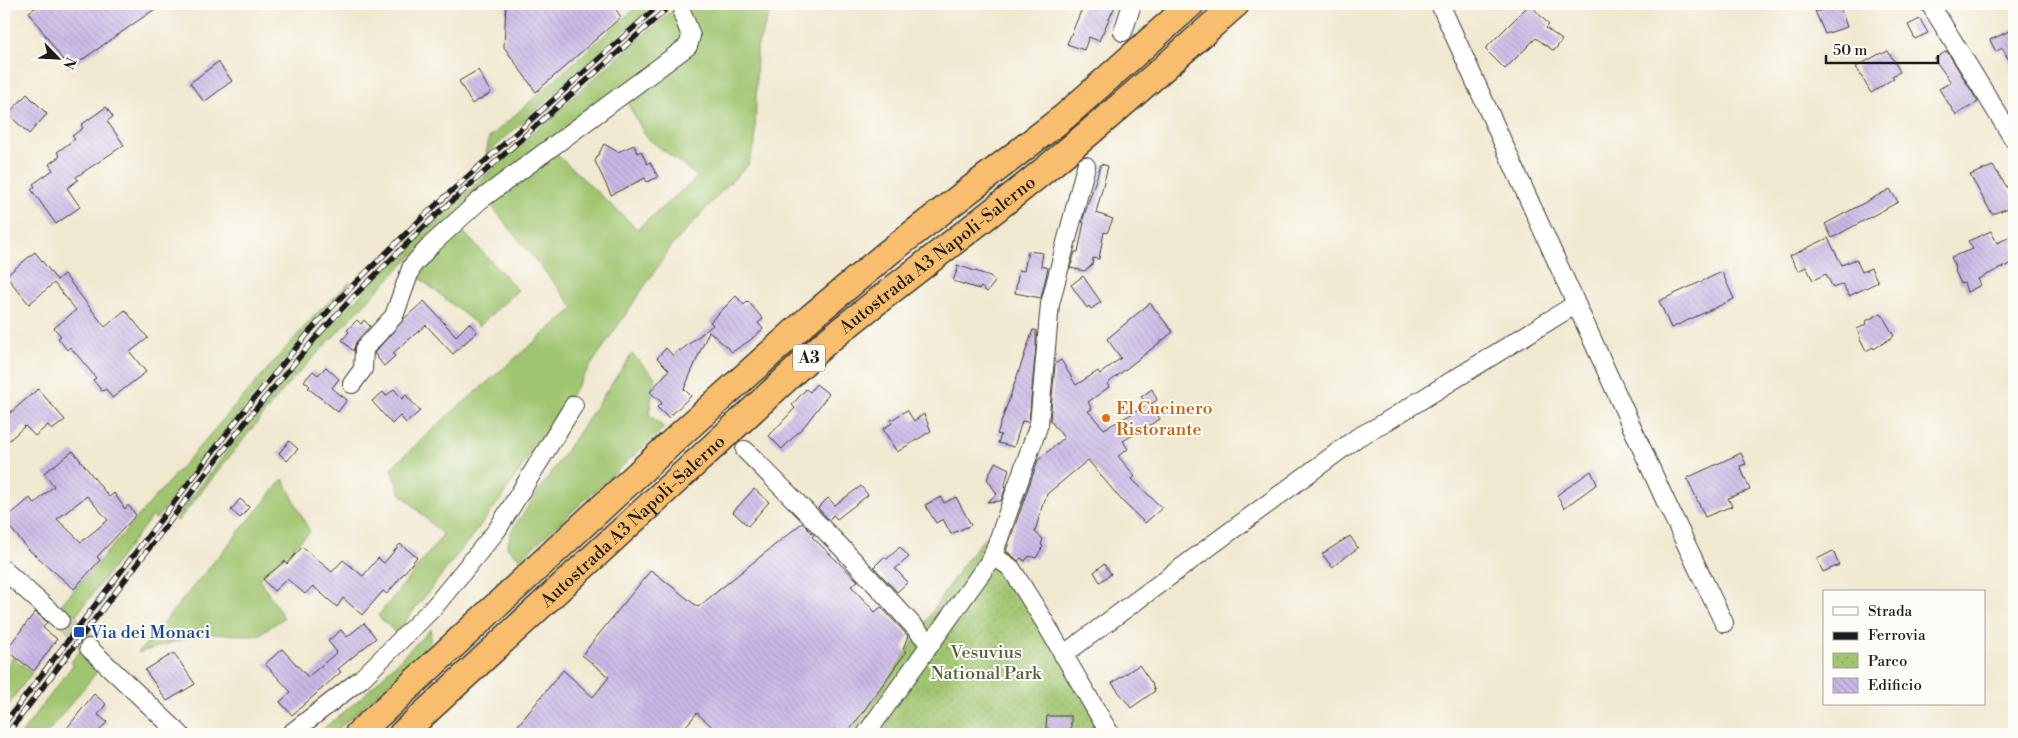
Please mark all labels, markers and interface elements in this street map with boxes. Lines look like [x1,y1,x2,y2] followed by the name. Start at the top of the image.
[32,32,82,82] north arrow
[1826,32,1938,64] scale bar
[1833,41,1867,60] text: 50 m
[58,54,79,72] text: N
[834,170,1040,339] street label: Autostrada A3 Napoli-Salerno
[793,344,825,372] road number: A3
[1116,397,1213,441] place label: El Cucinero Ristorante
[1100,412,1112,424] marker: El Cucinero Ristorante
[535,430,730,613] street label: Autostrada A3 Napoli-Salerno
[1823,590,1986,706] legend
[1868,602,1912,621] text: Strada
[89,621,211,644] place label: Via dei Monaci
[72,625,86,639] marker: Via dei Monaci
[1868,626,1926,645] text: Ferrovia
[931,641,1043,685] park label: Vesuvius National Park
[1868,652,1907,671] text: Parco
[1868,676,1922,695] text: Edificio

